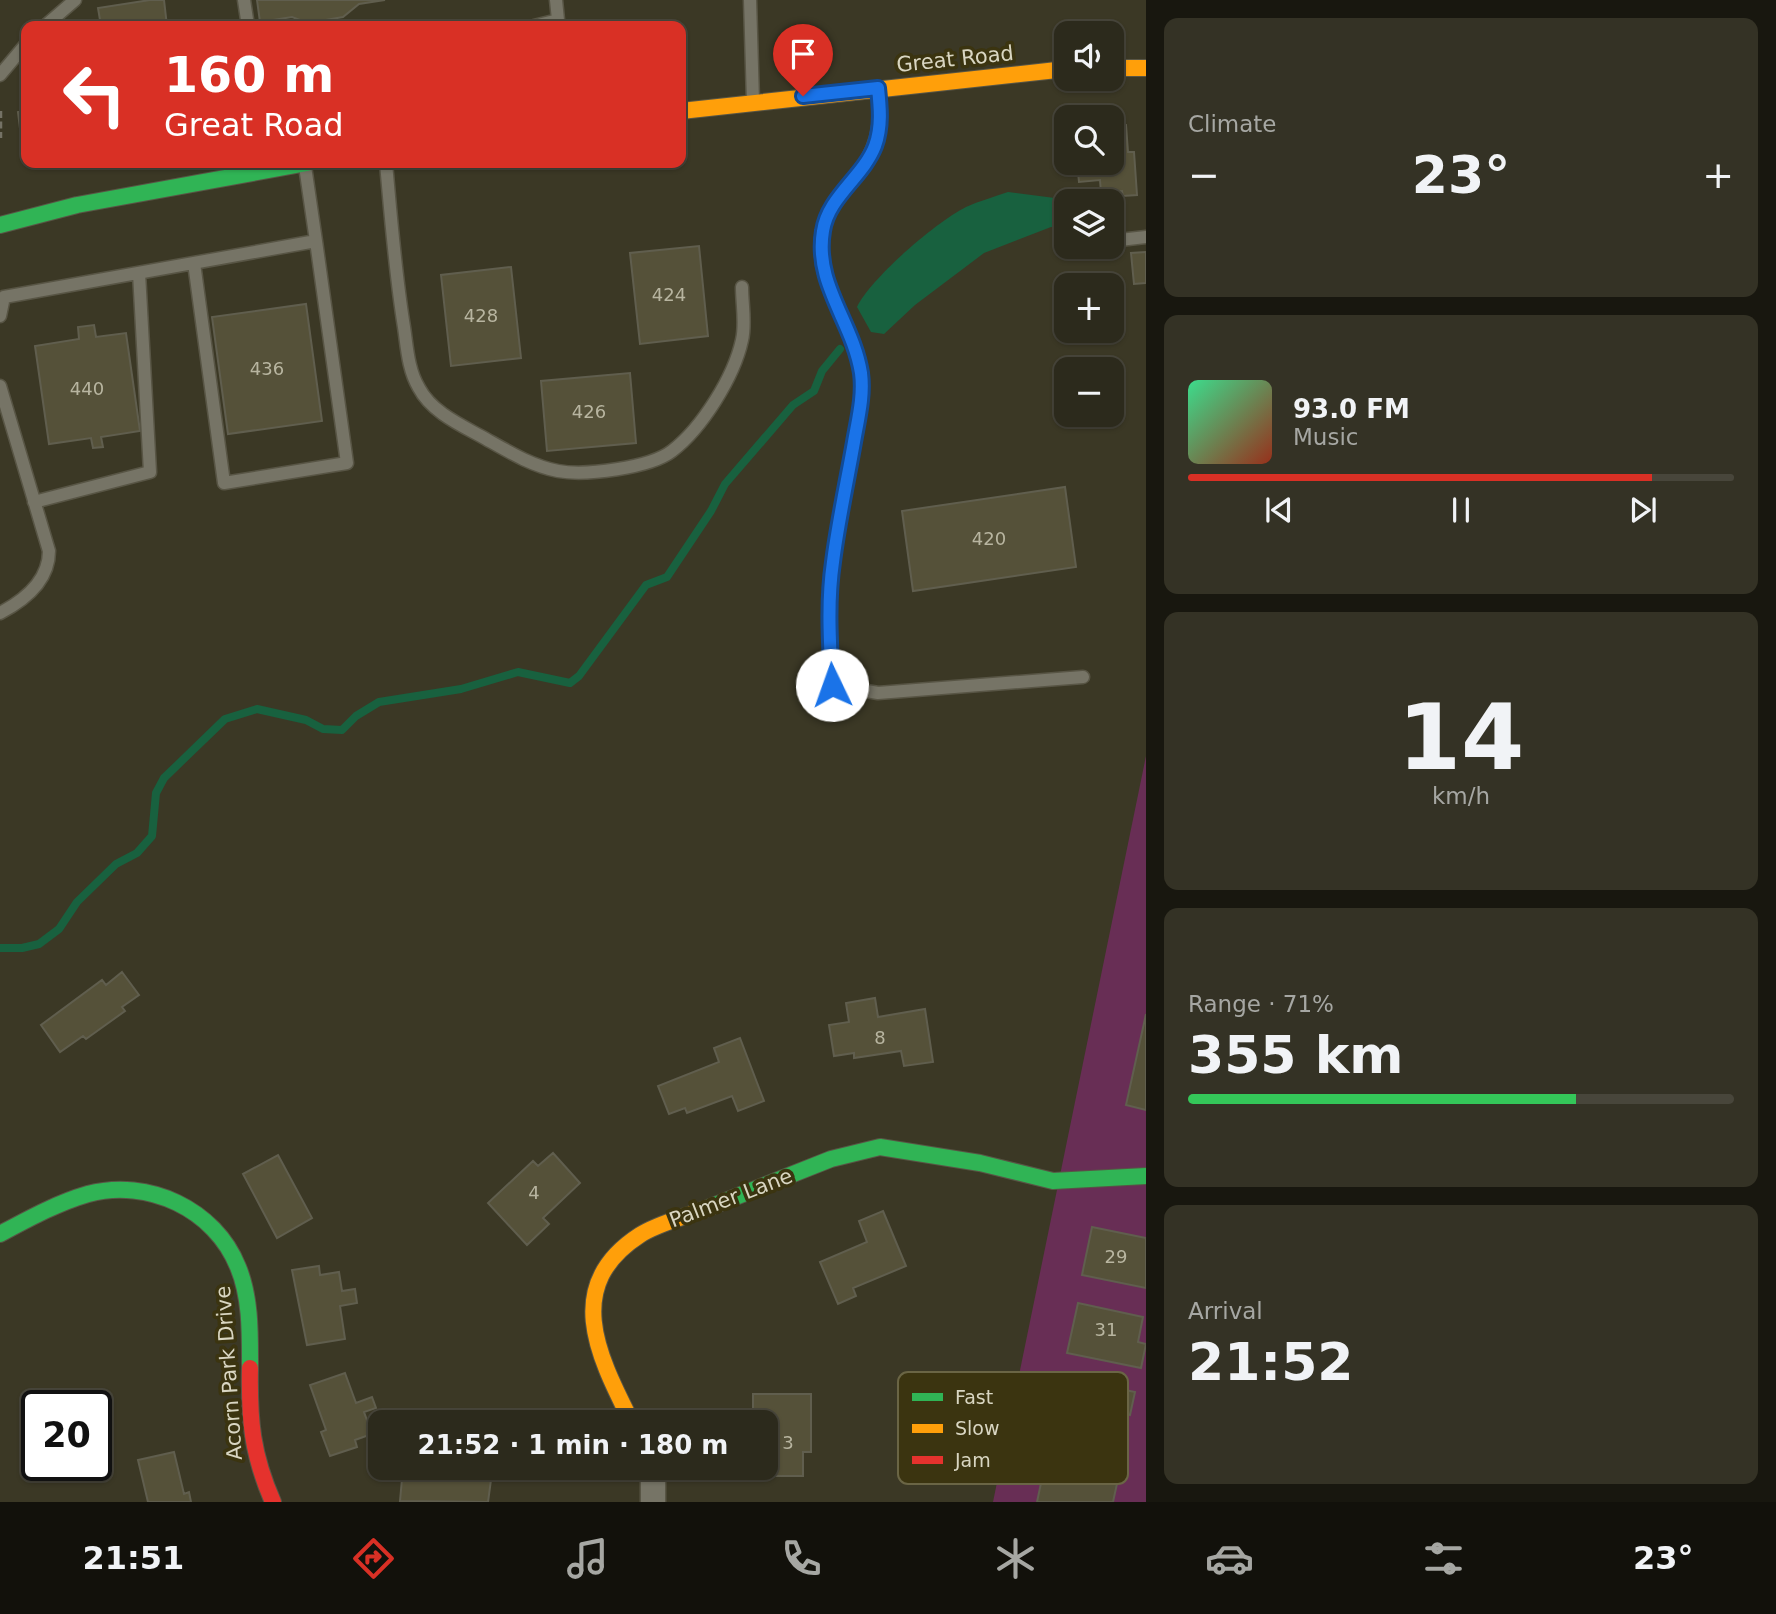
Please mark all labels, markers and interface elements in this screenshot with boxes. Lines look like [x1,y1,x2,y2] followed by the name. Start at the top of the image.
[1054,21,1124,427] map controls
[1054,21,1124,91] button: sound
[773,24,833,96] pin
[784,35,822,73] icon: arrive
[895,41,1015,77] street label: Great Road
[164,47,334,104] text: 160 m
[49,49,140,140] icon: left
[1054,105,1124,175] button: search
[164,106,344,144] text: Great Road
[1188,111,1277,137] text: Climate
[1412,145,1510,205] text: 23°
[1188,153,1220,197] text: −
[1702,153,1734,197] text: +
[1054,189,1124,259] button: layers
[1054,273,1124,343] button: +
[652,284,686,305] house number: 424
[464,305,498,326] house number: 428
[1054,357,1124,427] button: −
[250,358,284,379] house number: 436
[70,378,104,399] house number: 440
[1293,394,1410,424] text: 93.0 FM
[572,401,606,422] house number: 426
[1293,424,1358,450] text: Music
[1260,491,1298,529] icon: previous
[1442,491,1480,529] icon: pause
[1624,491,1662,529] icon: next
[972,528,1006,549] house number: 420
[795,648,869,722] position arrow
[1398,685,1524,790] text: 14
[1432,783,1490,809] text: km/h
[1188,991,1334,1017] text: Range · 71%
[1188,1025,1403,1085] text: 355 km
[874,1027,886,1048] house number: 8
[666,1164,796,1232] street label: Palmer Lane
[528,1182,540,1203] house number: 4
[1105,1246,1127,1267] house number: 29
[211,1285,247,1461] street label: Acorn Park Drive
[1188,1298,1263,1324] text: Arrival
[1095,1319,1117,1340] house number: 31
[1188,1332,1354,1392] text: 21:52
[898,1372,1128,1484] legend
[955,1386,993,1408] text: Fast
[21,1390,112,1481] speed limit sign: 20
[955,1417,1000,1439] text: Slow
[418,1430,728,1460] text: 21:52 · 1 min · 180 m
[782,1432,794,1453] house number: 3
[954,1449,991,1471] text: Jam
[349,1534,398,1583] icon: directions
[563,1534,612,1583] icon: music
[777,1534,826,1583] icon: phone
[991,1534,1040,1583] icon: climate
[1205,1534,1254,1583] icon: car
[1419,1534,1468,1583] icon: filters
[82,1539,184,1577] text: 21:51
[1633,1539,1693,1577] text: 23°

